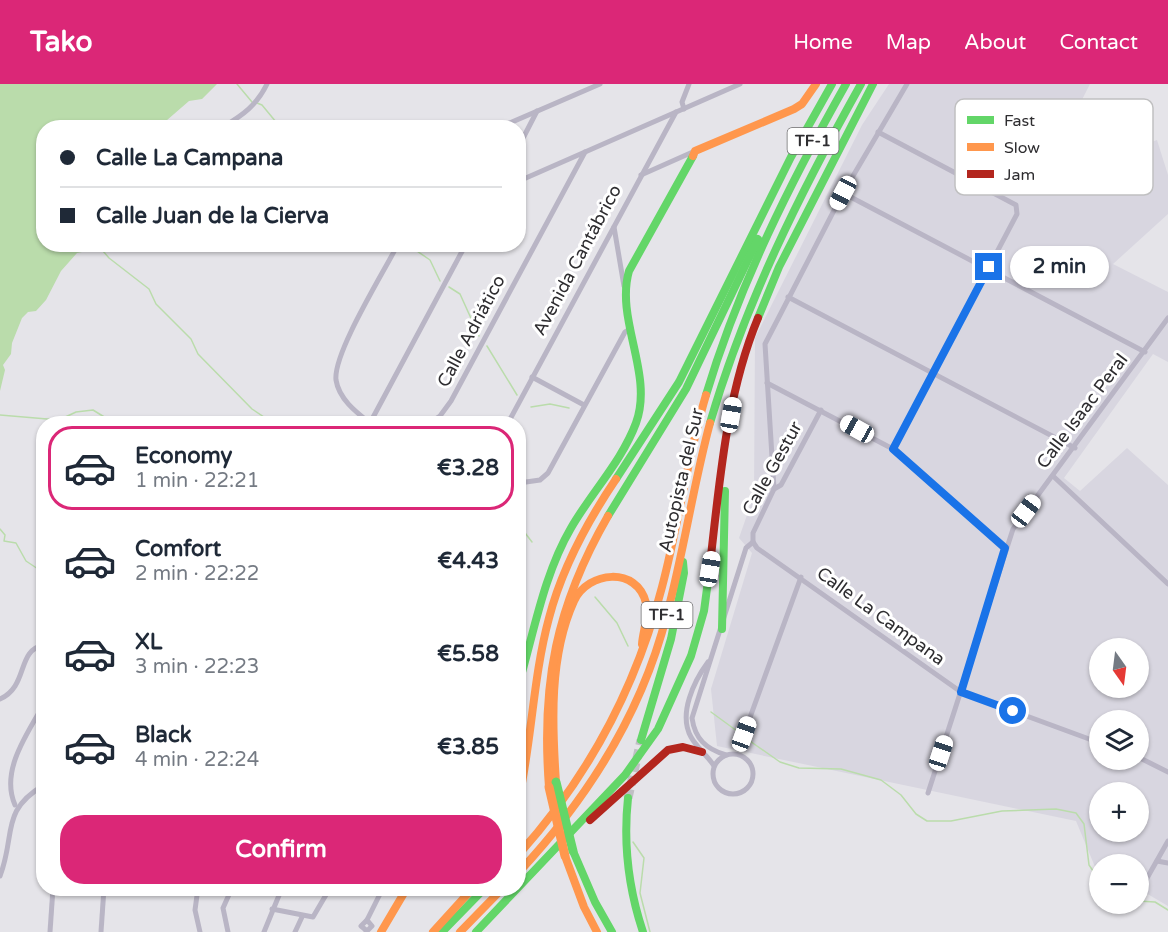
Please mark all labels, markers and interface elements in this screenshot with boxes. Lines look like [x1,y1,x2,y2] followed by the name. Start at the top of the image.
[30,25,93,59] text: Tako
[793,30,853,55] text: Home
[886,30,931,55] text: Map
[964,30,1026,55] text: About
[1059,30,1138,55] text: Contact
[955,99,1153,195] legend
[1004,111,1035,131] text: Fast
[788,128,838,154] road number: TF-1
[1004,138,1040,158] text: Slow
[96,145,283,171] text: Calle La Campana
[1004,165,1035,185] text: Jam
[827,173,859,213] car
[528,181,626,339] street label: Avenida Cantábrico
[96,203,329,229] text: Calle Juan de la Cierva
[1010,246,1109,288] callout: 2 min
[975,253,1002,280] route end
[1033,255,1086,279] text: 2 min
[432,271,510,391] street label: Calle Adriático
[1032,349,1132,473] street label: Calle Isaac Peral
[719,396,743,434] car
[654,406,708,554] street label: Autopista del Sur
[837,412,877,446] car
[737,417,807,519] street label: Calle Gestur
[63,441,117,495] icon: car
[135,443,232,469] text: Economy
[437,455,499,481] text: €3.28
[135,469,259,493] text: 1 min · 22:21
[1008,491,1044,531] car
[63,534,117,588] icon: car
[135,536,221,562] text: Comfort
[437,548,499,574] text: €4.43
[698,550,722,588] car
[135,562,259,586] text: 2 min · 22:22
[813,562,949,670] street label: Calle La Campana
[642,602,692,628] road number: TF-1
[63,627,117,681] icon: car
[135,629,162,655] text: XL
[1089,638,1149,698] north arrow
[1089,638,1149,914] map controls
[437,641,499,667] text: €5.58
[135,655,259,679] text: 3 min · 22:23
[999,697,1026,724] route start
[1089,710,1149,770] button: layers
[729,714,759,754] car
[63,720,117,774] icon: car
[135,722,192,748] text: Black
[927,733,955,773] car
[437,734,499,760] text: €3.85
[135,748,259,772] text: 4 min · 22:24
[1089,782,1149,842] button: +
[60,815,502,884] button: Confirm
[1089,854,1149,914] button: −

